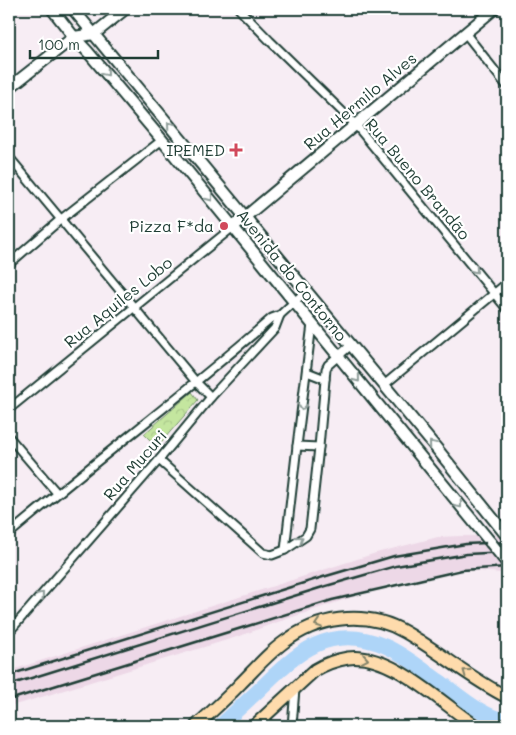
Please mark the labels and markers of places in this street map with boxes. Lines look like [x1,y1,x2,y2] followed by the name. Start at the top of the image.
[166,139,225,160] place label: IPEMED
[229,143,243,157] marker: IPEMED
[129,215,214,236] place label: Pizza F*da
[218,220,230,232] marker: Pizza F*da

